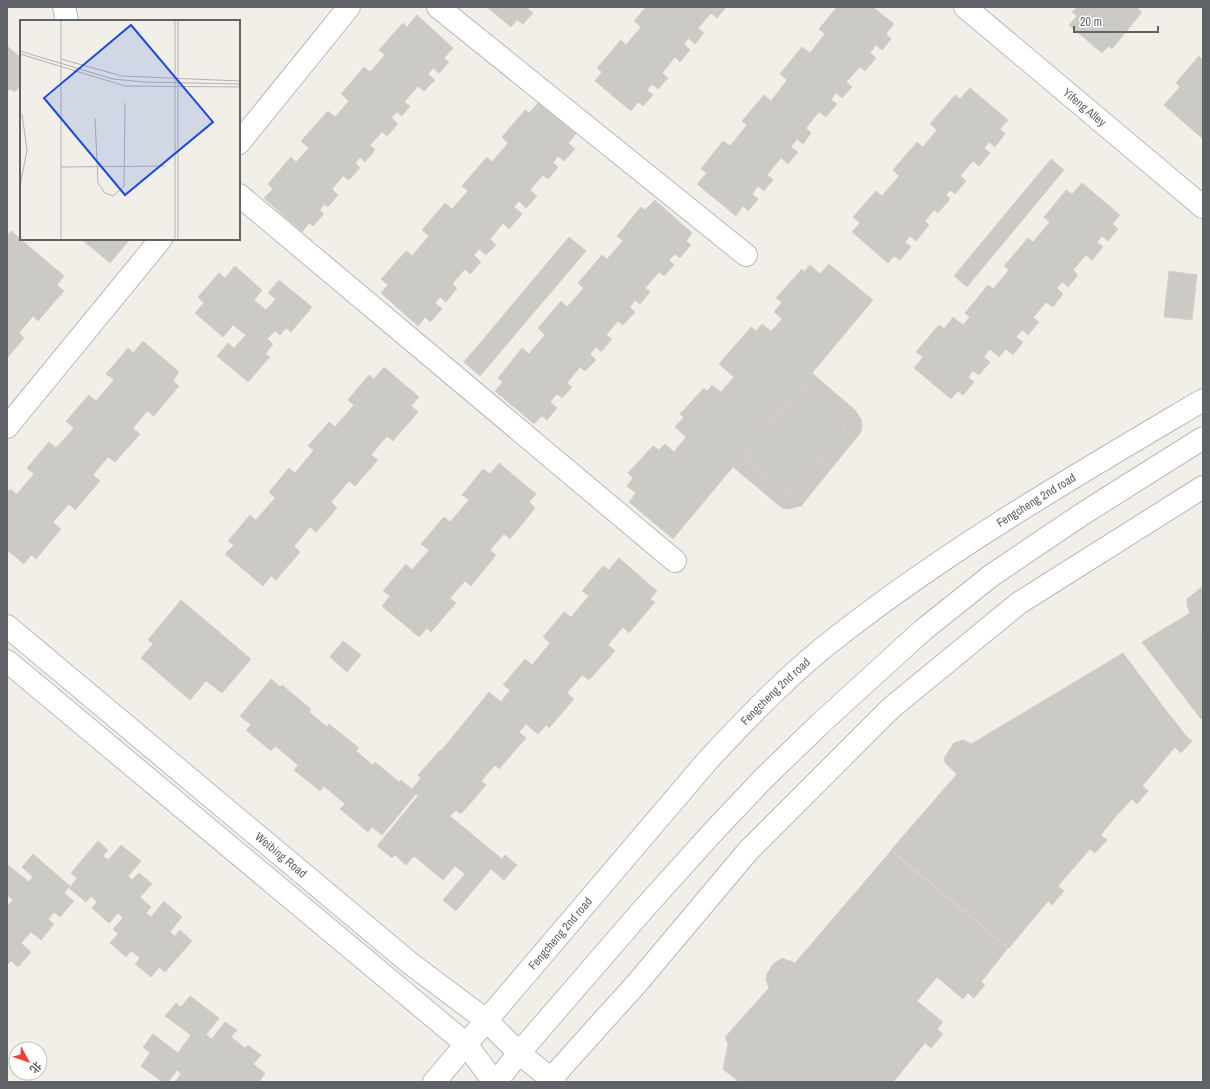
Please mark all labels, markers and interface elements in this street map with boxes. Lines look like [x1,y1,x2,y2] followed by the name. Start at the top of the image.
[1074,8,1158,34] scale bar
[1080,14,1102,30] text: 20 m
[20,20,240,240] inset map
[1059,85,1109,130] street label: Yifeng Alley
[993,470,1079,531] street label: Fengcheng 2nd road
[737,654,814,729] street label: Fengcheng 2nd road
[252,829,310,881] street label: Weibing Road
[525,894,596,973] street label: Fengcheng 2nd road
[8,1041,48,1081] north arrow
[27,1059,45,1076] text: 北

